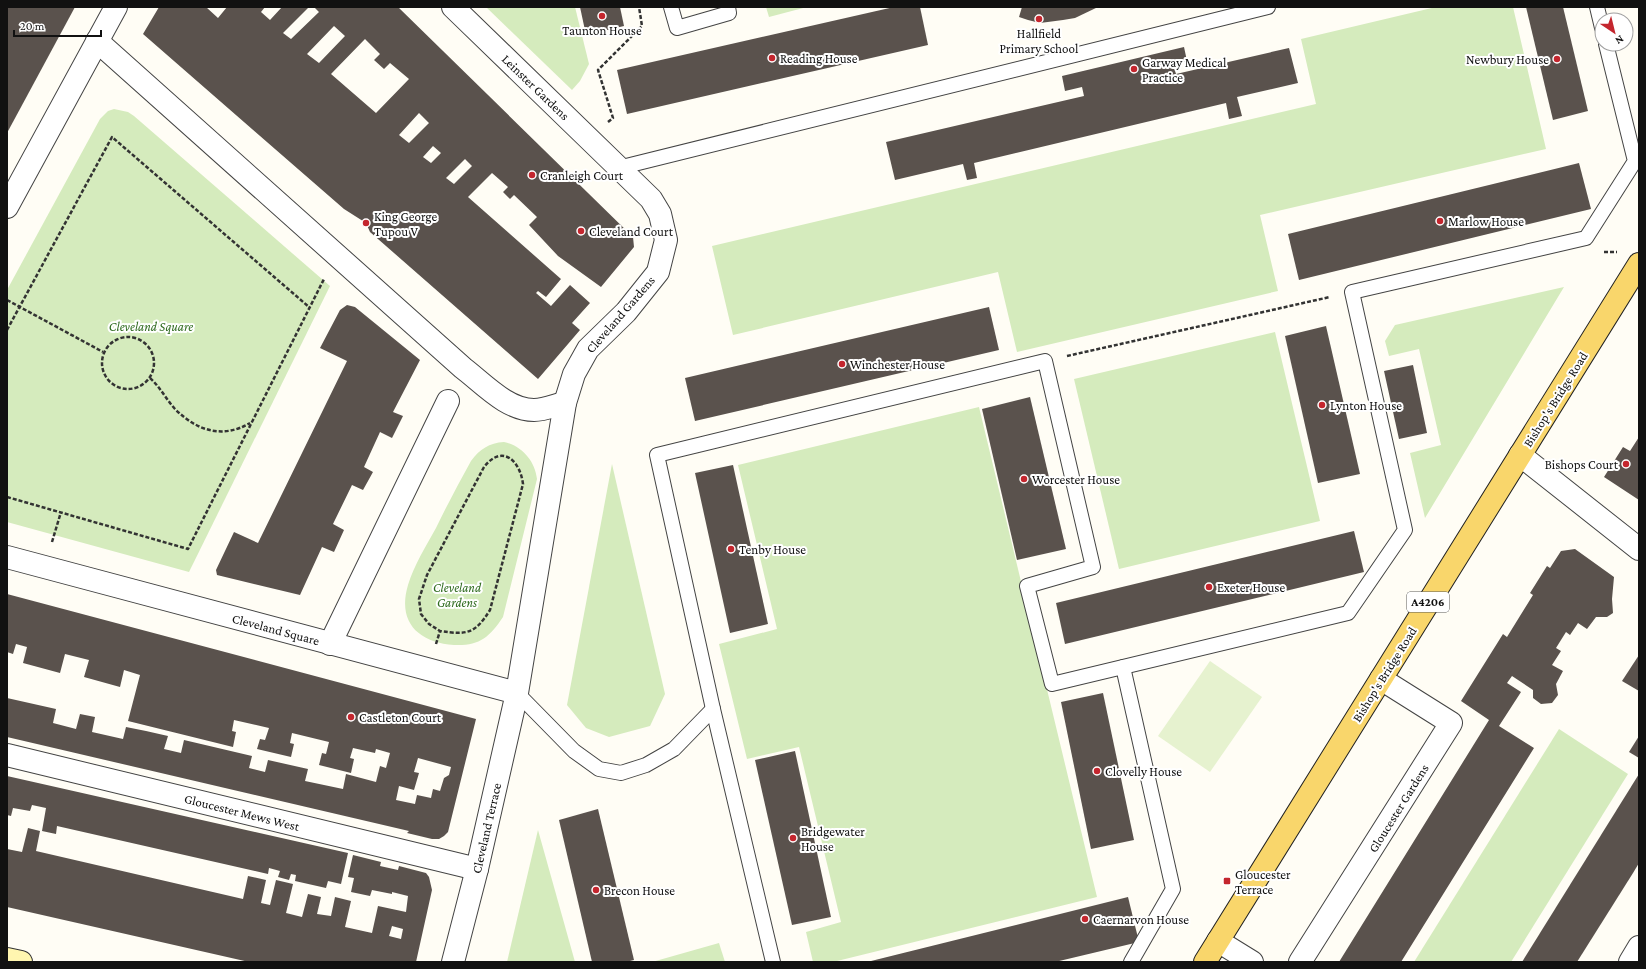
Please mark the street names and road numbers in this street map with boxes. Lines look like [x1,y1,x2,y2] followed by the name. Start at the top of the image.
[499,51,572,123] street label: Leinster Gardens
[583,273,658,356] street label: Cleveland Gardens
[1520,349,1591,449] street label: Bishop's Bridge Road
[1407,592,1449,612] road number: A4206
[231,611,321,648] street label: Cleveland Square
[1349,624,1420,724] street label: Bishop's Bridge Road
[1365,761,1432,855] street label: Gloucester Gardens
[469,781,504,875] street label: Cleveland Terrace
[183,791,302,834] street label: Gloucester Mews West

